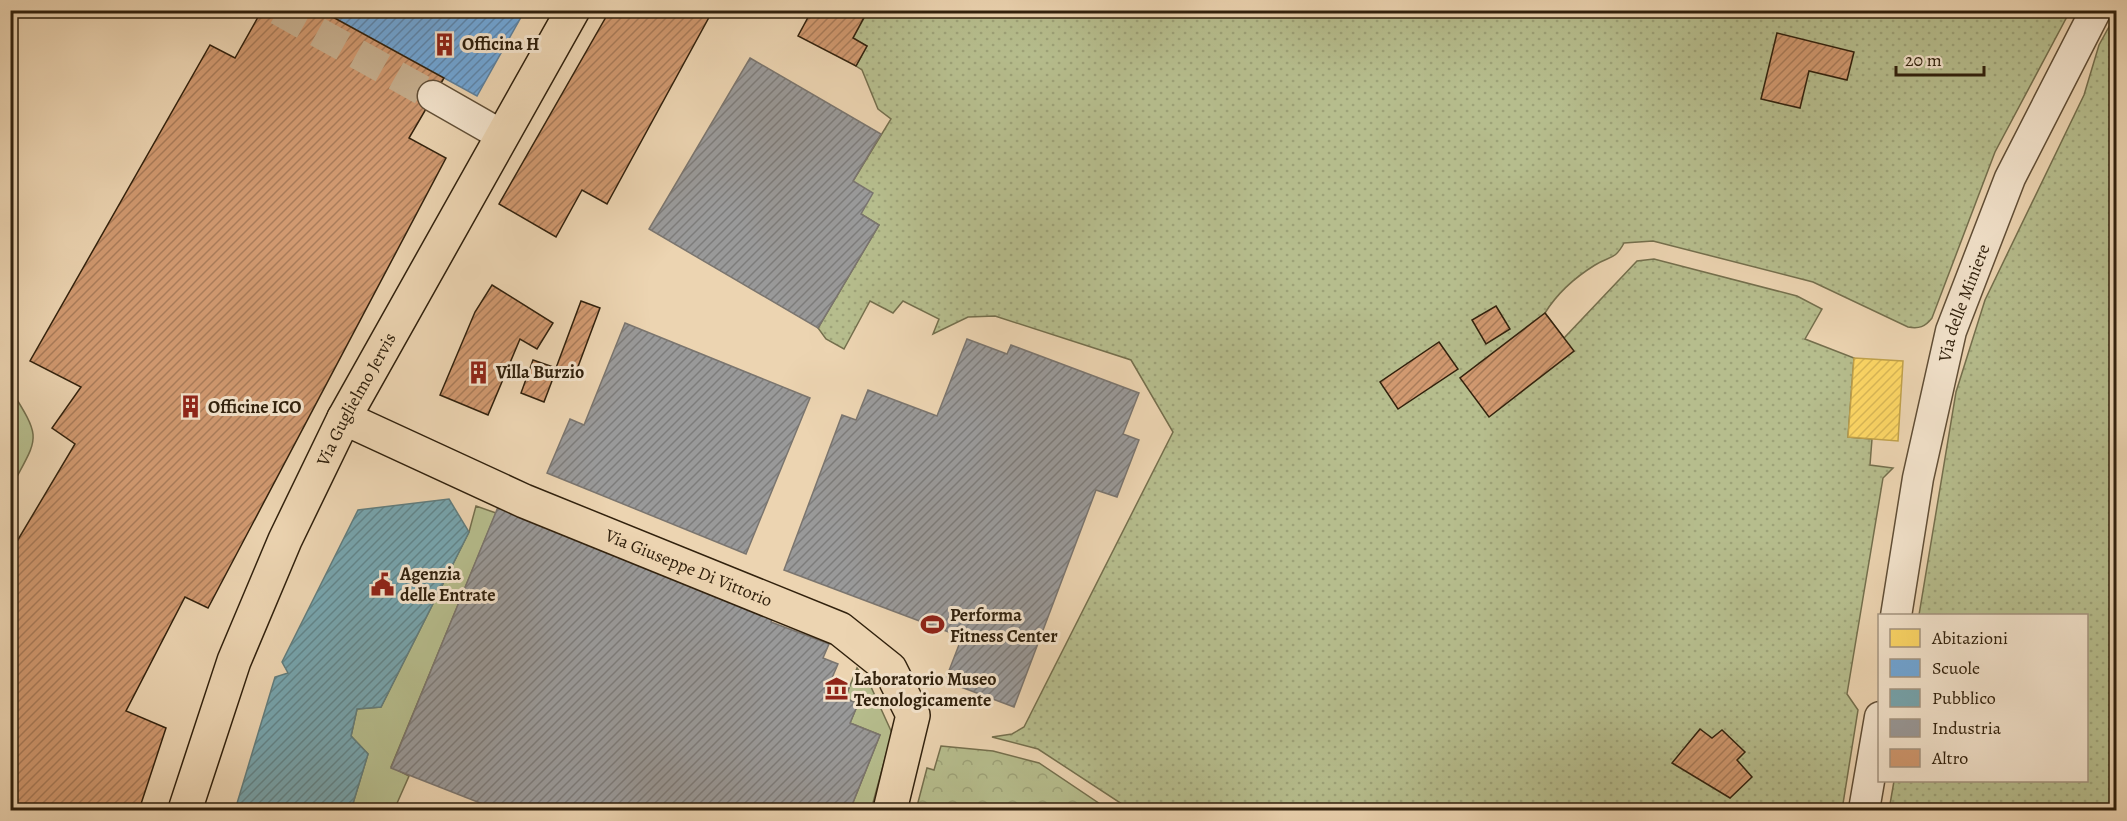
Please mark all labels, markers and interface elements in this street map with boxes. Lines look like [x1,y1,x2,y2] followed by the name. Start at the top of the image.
[431,31,457,57] building icon: Officina H
[462,32,540,56] place label: Officina H
[1896,39,1984,77] scale bar
[1905,48,1942,72] text: 20 m
[1932,241,1995,365] street label: Via delle Miniere
[310,328,402,471] street label: Via Guglielmo Jervis
[465,359,491,385] building icon: Villa Burzio
[495,360,584,384] place label: Villa Burzio
[177,394,203,420] building icon: Officine ICO
[208,395,301,419] place label: Officine ICO
[601,523,776,612] street label: Via Giuseppe Di Vittorio
[399,562,495,607] place label: Agenzia delle Entrate
[369,571,395,597] public building icon: Agenzia delle Entrate
[950,603,1058,648] place label: Performa Fitness Center
[919,612,945,638] sports icon: Performa Fitness Center
[1878,614,2088,782] legend
[1931,626,2008,650] text: Abitazioni
[1932,656,1980,680] text: Scuole
[854,667,997,712] place label: Laboratorio Museo Tecnologicamente
[823,676,849,702] museum icon: Laboratorio Museo Tecnologicamente
[1932,686,1996,710] text: Pubblico
[1932,716,2002,740] text: Industria
[1931,746,1968,770] text: Altro

